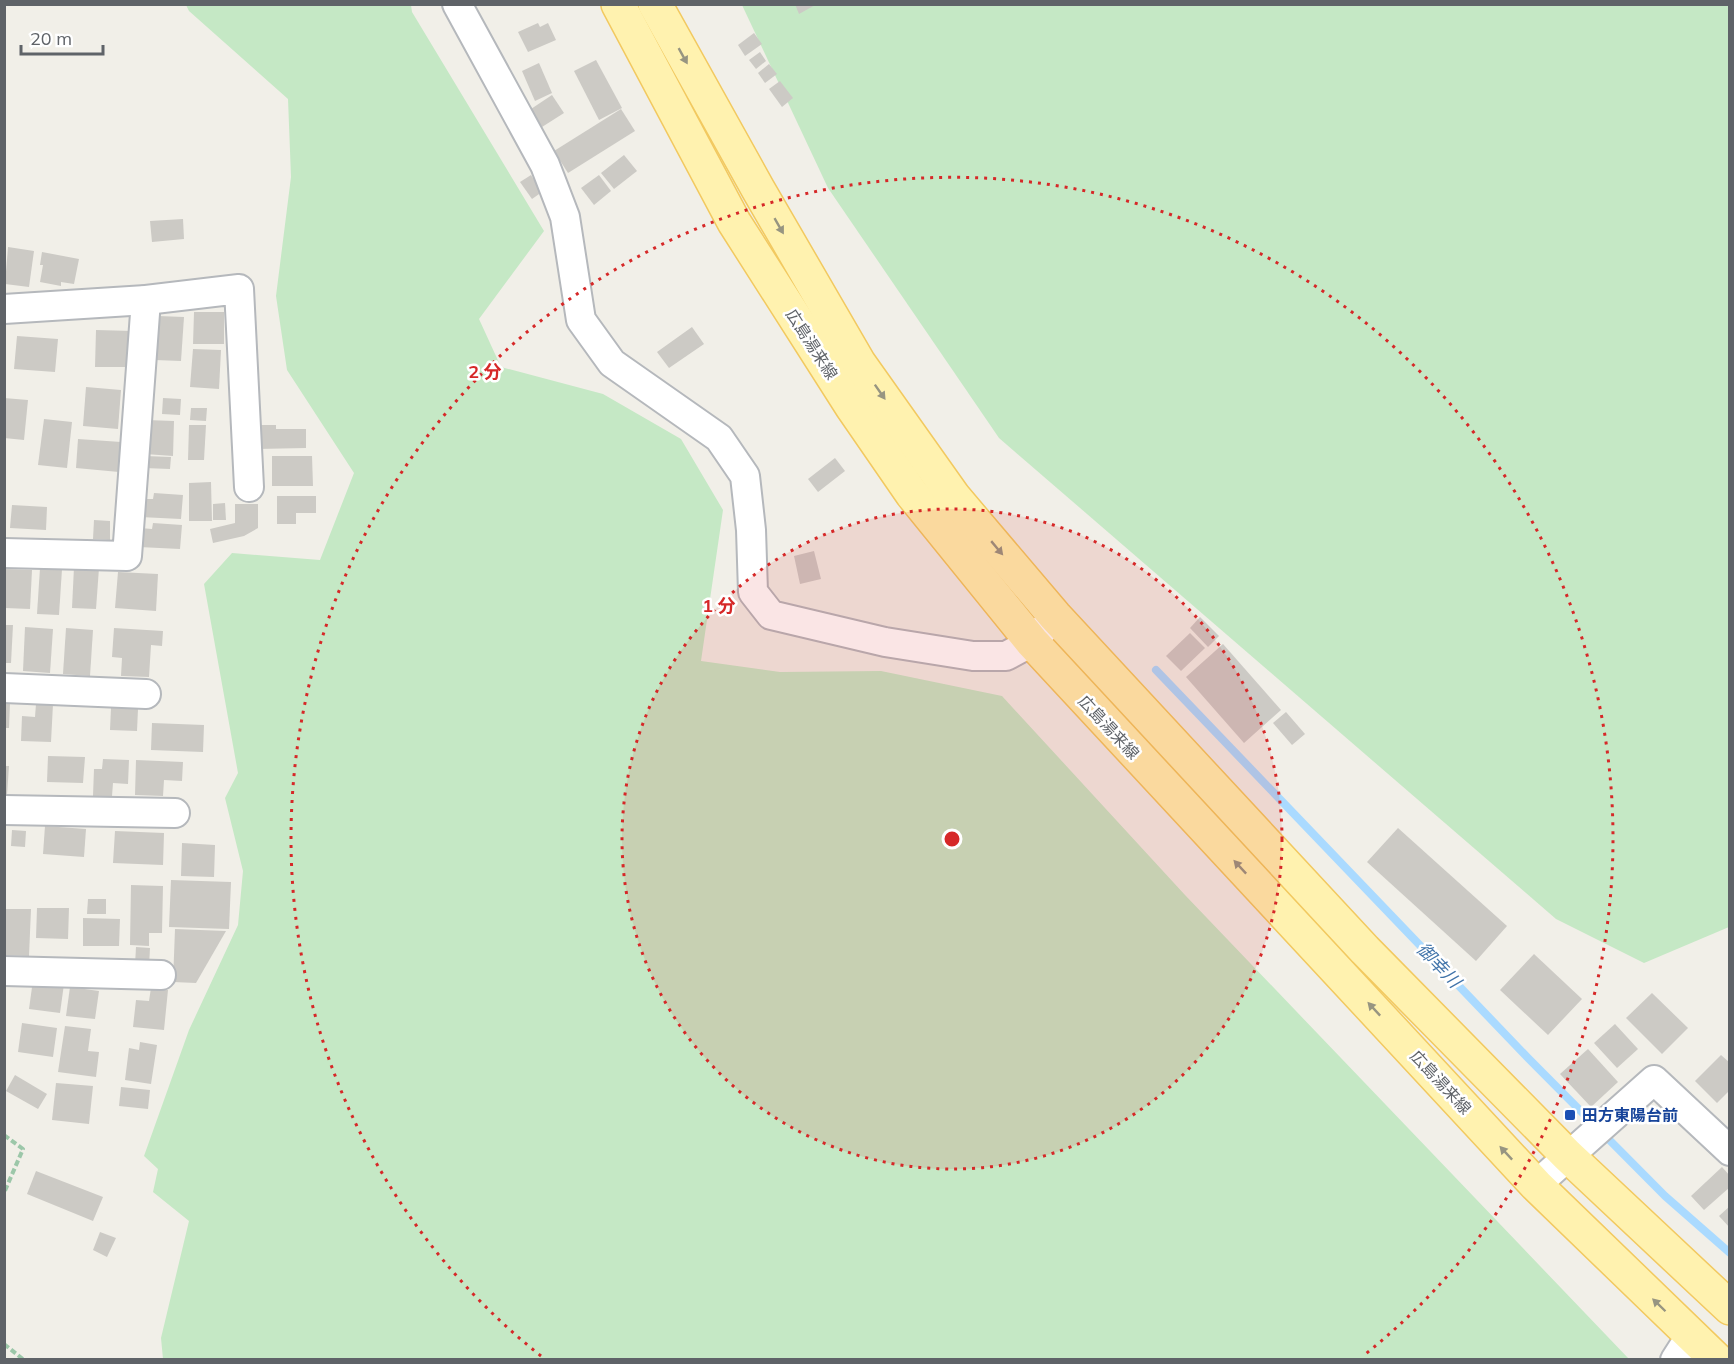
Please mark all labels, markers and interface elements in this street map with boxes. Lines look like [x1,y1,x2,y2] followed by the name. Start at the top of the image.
[21,18,104,56] scale bar
[30,27,72,50] text: 20 m
[678,47,688,64] one-way arrow
[774,217,784,234] one-way arrow
[782,305,842,383] street label: 広島湯来線
[468,360,502,383] text: 2 分
[874,384,886,400] one-way arrow
[990,540,1003,555] one-way arrow
[702,594,736,617] text: 1 分
[1074,691,1144,763] street label: 広島湯来線
[942,829,962,849] centre of rings
[1234,860,1248,874] one-way arrow
[1412,938,1467,994] water label: 御幸川
[1367,1002,1381,1017] one-way arrow
[1406,1046,1476,1118] street label: 広島湯来線
[1582,1105,1678,1125] place label: 田方東陽台前
[1563,1108,1577,1122] marker: 田方東陽台前
[1499,1145,1513,1160] one-way arrow
[1653,1298,1667,1312] one-way arrow

